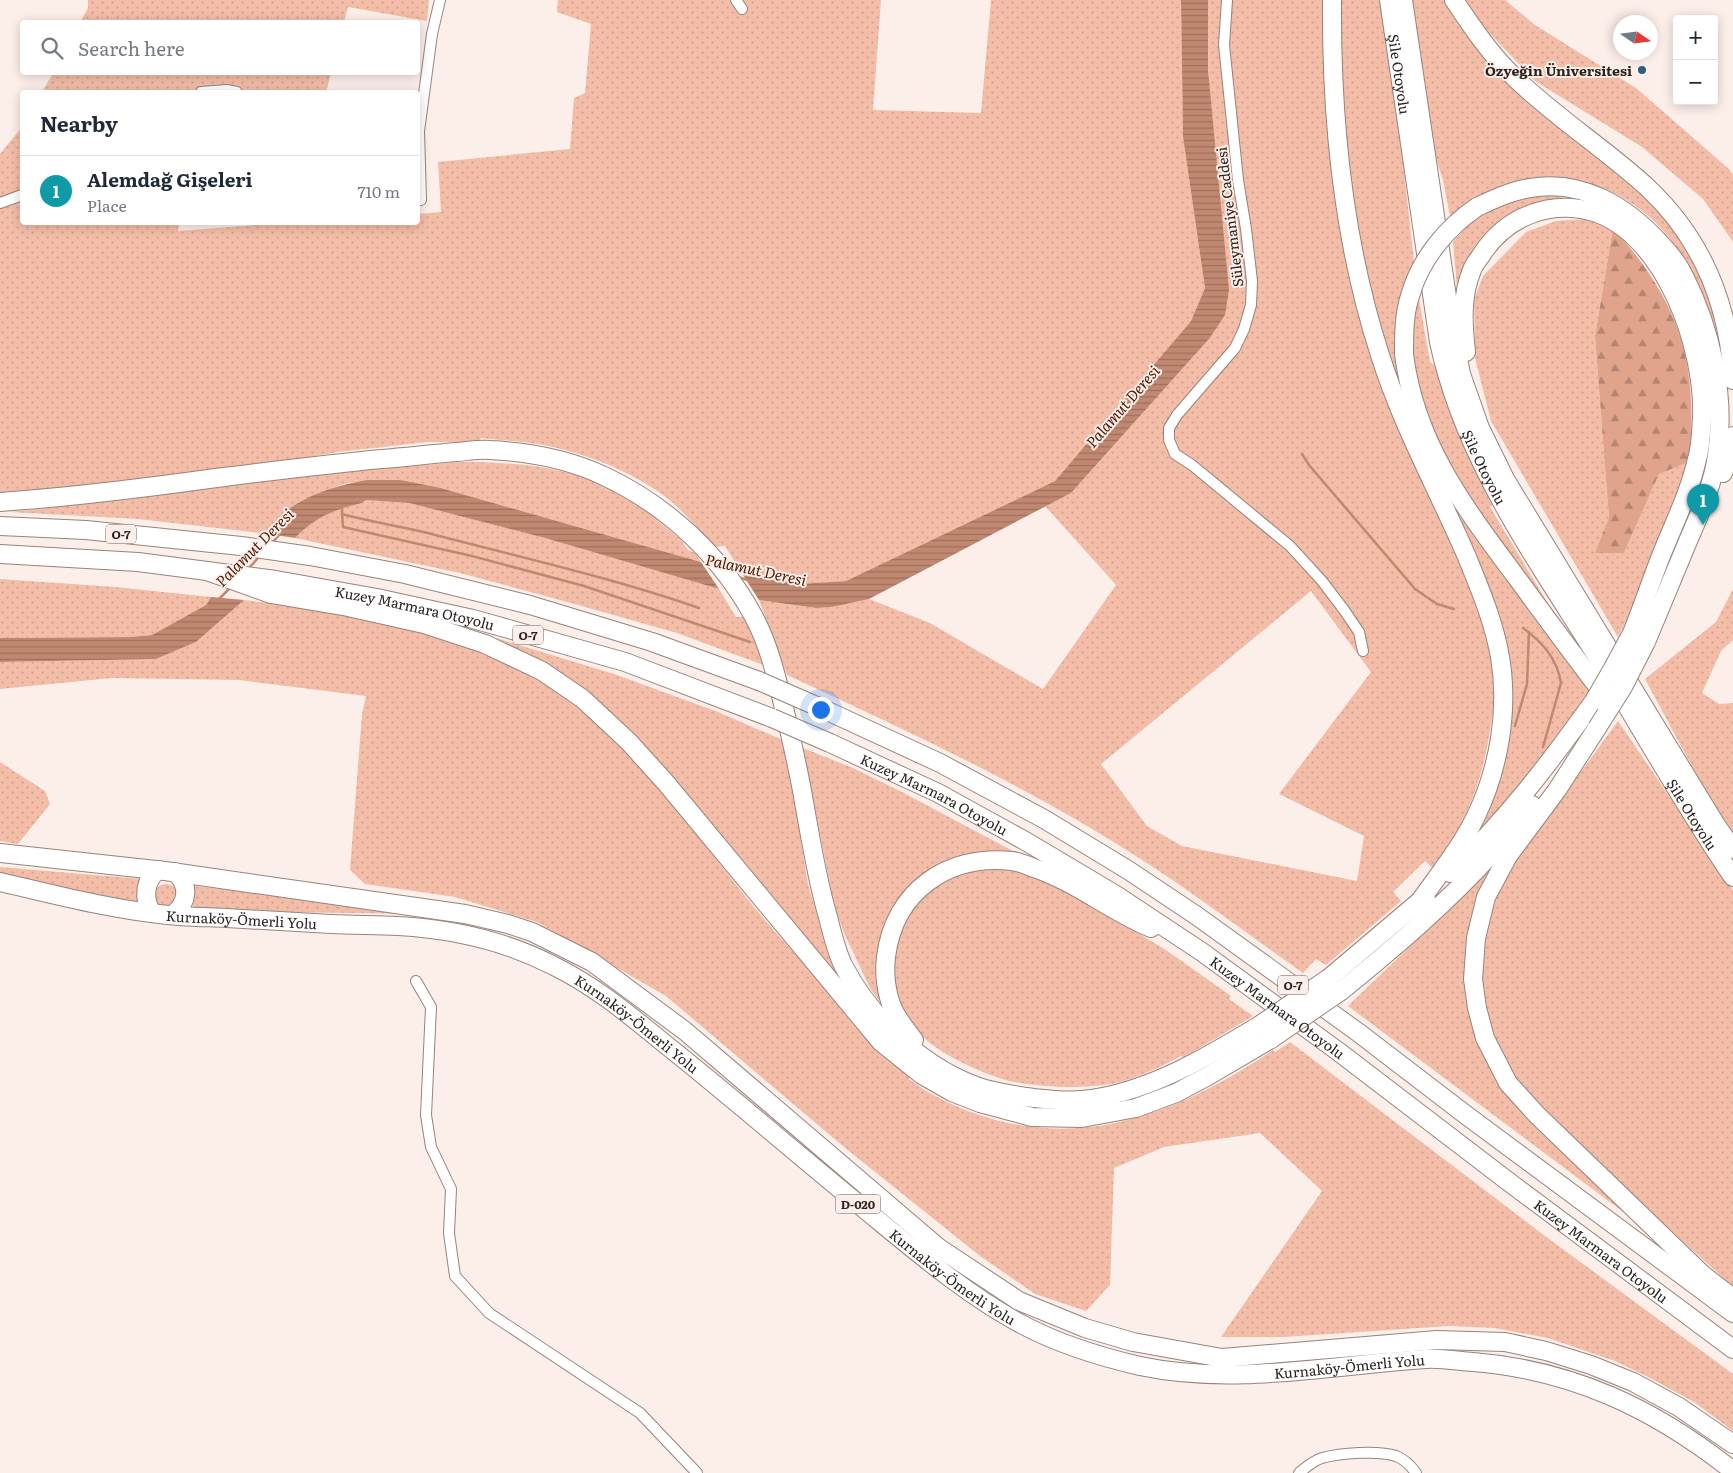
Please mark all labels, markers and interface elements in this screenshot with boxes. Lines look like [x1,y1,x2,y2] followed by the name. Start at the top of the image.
[1613,15,1658,60] north arrow
[1673,15,1718,105] map controls
[1673,15,1718,60] button: +
[20,20,420,75] search box
[1384,33,1416,116] street label: Şile Otoyolu
[38,34,66,62] icon: search
[78,34,185,62] text: Search here
[1485,60,1632,80] place label: Özyeğin Üniversitesi
[1673,60,1718,105] button: −
[1636,64,1648,76] marker: Özyeğin Üniversitesi
[40,107,118,138] text: Nearby
[1210,145,1248,288] street label: Süleymaniye Caddesi
[87,165,253,193] text: Alemdağ Gişeleri
[53,179,59,203] text: 1
[357,179,400,203] text: 710 m
[87,193,127,217] text: Place
[1080,359,1165,452] water label: Palamut Deresi
[1458,426,1511,508] street label: Şile Otoyolu
[1687,484,1719,525] pin: 1
[210,502,299,591] water label: Palamut Deresi
[106,524,136,544] road number: O-7
[703,547,809,591] water label: Palamut Deresi
[334,581,497,635] street label: Kuzey Marmara Otoyolu
[513,626,543,644] road number: O-7
[808,697,834,723] your location
[857,748,1012,840] street label: Kuzey Marmara Otoyolu
[1663,775,1722,854] street label: Şile Otoyolu
[165,905,318,933] street label: Kurnaköy-Ömerli Yolu
[1206,951,1349,1063] street label: Kuzey Marmara Otoyolu
[571,970,703,1078] street label: Kurnaköy-Ömerli Yolu
[1278,976,1308,994] road number: O-7
[836,1194,880,1214] road number: D-020
[1530,1194,1672,1307] street label: Kuzey Marmara Otoyolu
[886,1224,1019,1329] street label: Kurnaköy-Ömerli Yolu
[1273,1349,1425,1383] street label: Kurnaköy-Ömerli Yolu

